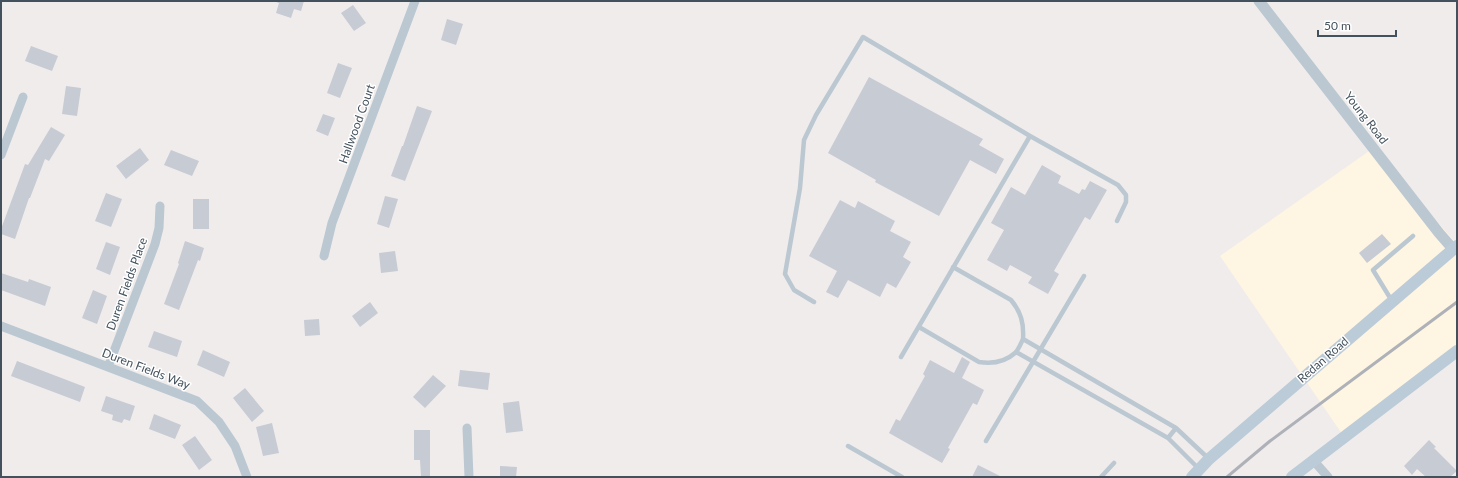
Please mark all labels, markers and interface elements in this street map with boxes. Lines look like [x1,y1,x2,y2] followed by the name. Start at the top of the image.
[1318,12,1396,38] scale bar
[1324,18,1351,33] text: 50 m
[335,81,378,166] street label: Hallwood Court
[1341,89,1391,147] street label: Young Road
[103,235,150,332] street label: Duren Fields Place
[1294,333,1351,386] street label: Redan Road
[100,345,193,393] street label: Duren Fields Way

